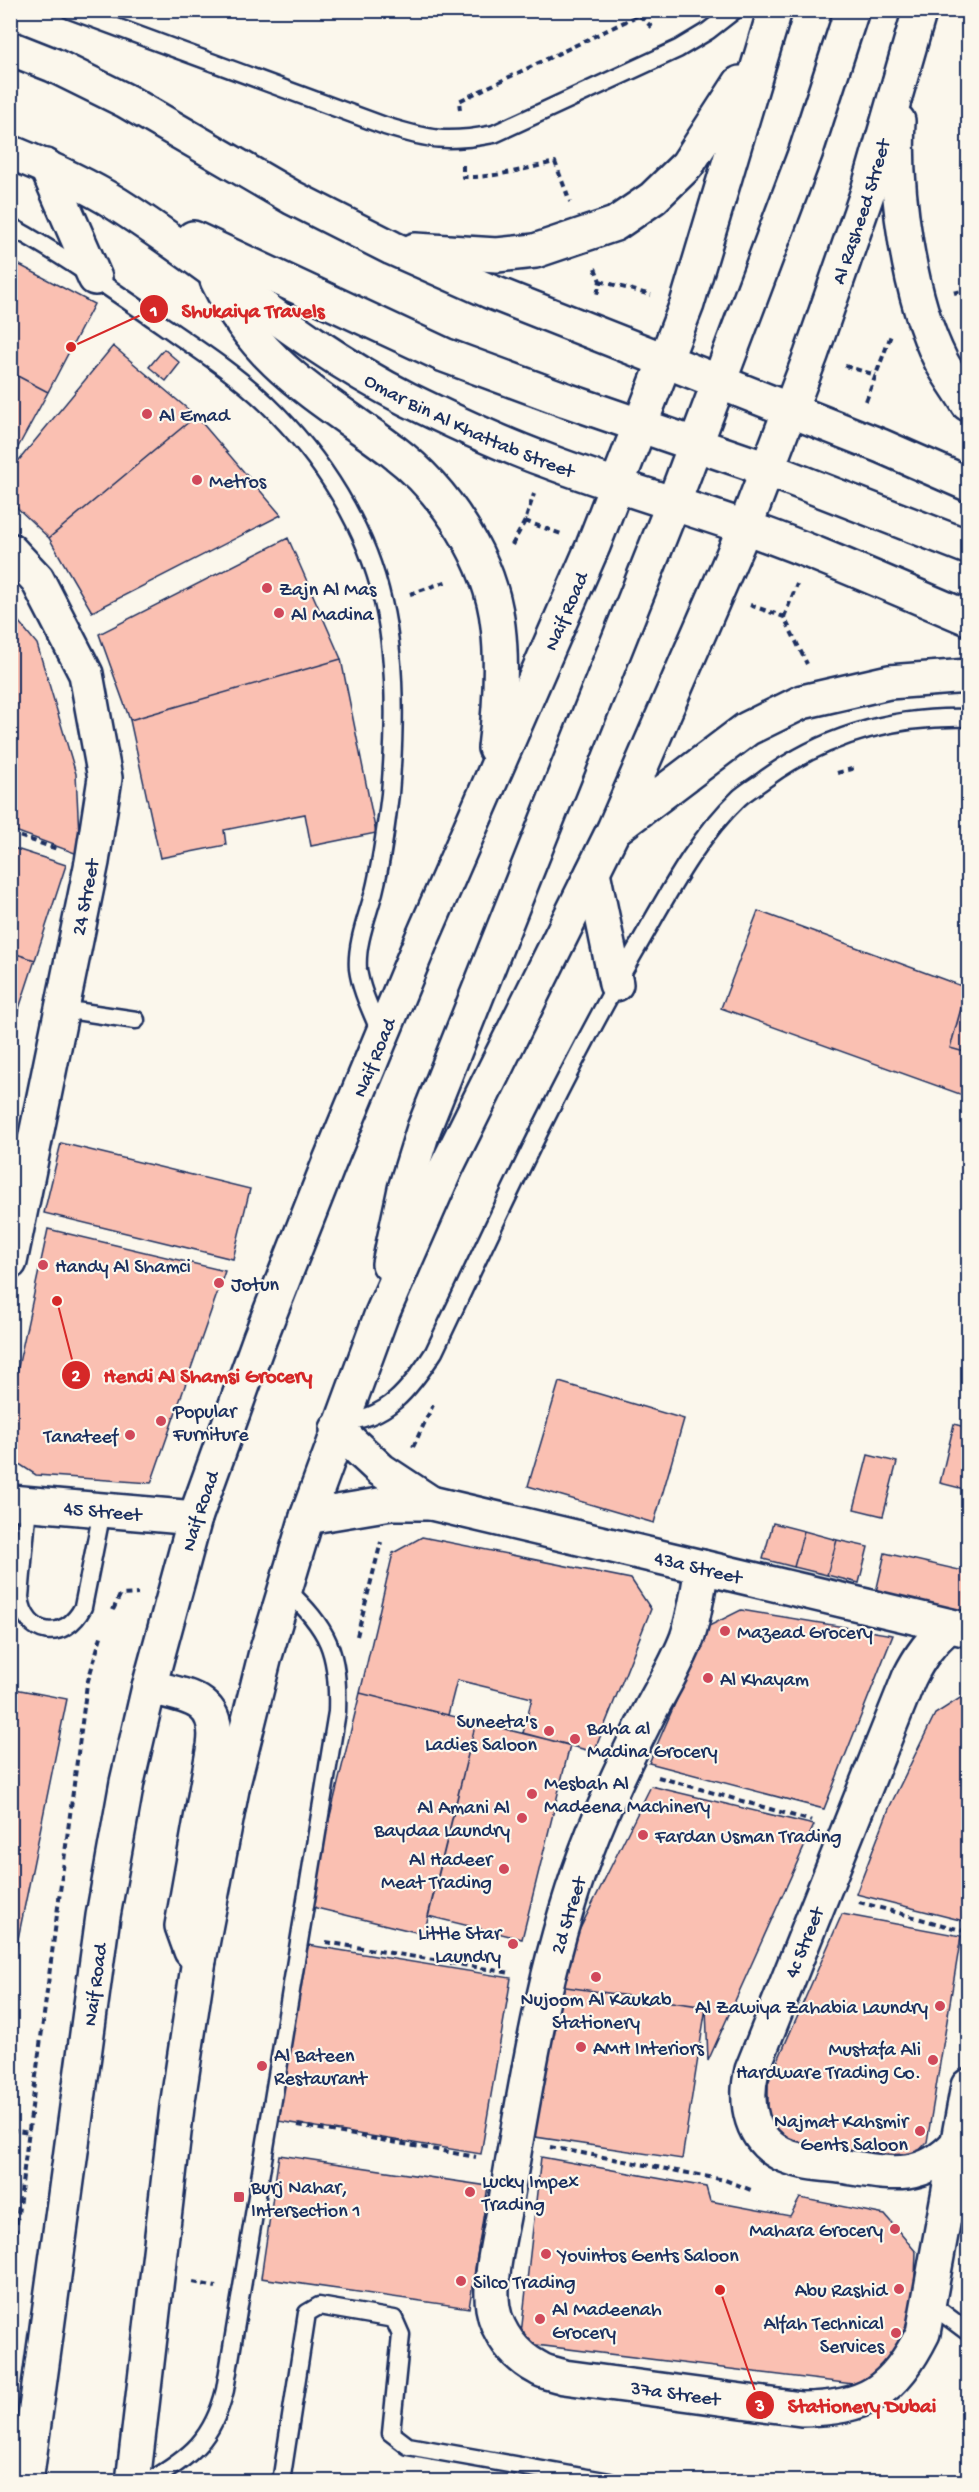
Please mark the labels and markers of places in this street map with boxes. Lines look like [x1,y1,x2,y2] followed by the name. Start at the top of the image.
[139,290,336,329] callout: Shukaiya Travels
[159,406,232,429] place label: Al Emad
[140,407,154,421] marker: Al Emad
[209,472,267,495] place label: Metros
[190,473,204,487] marker: Metros
[279,580,377,603] place label: Zajn Al Mas
[260,581,274,595] marker: Zajn Al Mas
[291,605,374,628] place label: Al Madina
[272,606,286,620] marker: Al Madina
[55,1257,191,1280] place label: Handy Al Shamci
[36,1258,50,1272] marker: Handy Al Shamci
[231,1275,280,1298] place label: Jotun
[212,1276,226,1290] marker: Jotun
[61,1355,324,1394] callout: Hendi Al Shamsi Grocery
[172,1402,249,1448] place label: Popular Furniture
[154,1414,168,1428] marker: Popular Furniture
[43,1427,120,1450] place label: Tanateef
[123,1428,137,1442] marker: Tanateef
[737,1623,873,1646] place label: Mazead Grocery
[718,1624,732,1638] marker: Mazead Grocery
[720,1670,809,1693] place label: Al Khayam
[701,1671,715,1685] marker: Al Khayam
[425,1712,538,1758] place label: Suneeta's Ladies Saloon
[586,1719,718,1765] place label: Baha al Madina Grocery
[542,1724,556,1738] marker: Suneeta's Ladies Saloon
[568,1732,582,1746] marker: Baha al Madina Grocery
[544,1774,710,1820] place label: Mesbah Al Madeena Machinery
[525,1787,539,1801] marker: Mesbah Al Madeena Machinery
[373,1798,510,1844] place label: Al Amani Al Baydaa Laundry
[515,1811,529,1825] marker: Al Amani Al Baydaa Laundry
[654,1827,842,1850] place label: Fardan Usman Trading
[636,1828,650,1842] marker: Fardan Usman Trading
[381,1850,494,1896] place label: Al Hadeer Meat Trading
[497,1862,511,1876] marker: Al Hadeer Meat Trading
[418,1924,503,1970] place label: Little Star Laundry
[506,1937,520,1951] marker: Little Star Laundry
[589,1970,603,1984] marker: Nujoom Al Kaukab Stationery
[521,1990,672,2036] place label: Nujoom Al Kaukab Stationery
[695,1998,928,2021] place label: Al Zawiya Zahabia Laundry
[933,1999,947,2013] marker: Al Zawiya Zahabia Laundry
[593,2039,704,2062] place label: AMH Interiors
[574,2040,588,2054] marker: AMH Interiors
[736,2040,921,2086] place label: Mustafa Ali Hardware Trading Co.
[274,2046,369,2092] place label: Al Bateen Restaurant
[926,2053,940,2067] marker: Mustafa Ali Hardware Trading Co.
[255,2059,269,2073] marker: Al Bateen Restaurant
[774,2112,910,2158] place label: Najmat Kahsmir Gents Saloon
[913,2124,927,2138] marker: Najmat Kahsmir Gents Saloon
[481,2172,579,2218] place label: Lucky Impex Trading
[250,2178,361,2224] place label: Burj Nahar, Intersection 1
[463,2185,477,2199] marker: Lucky Impex Trading
[232,2190,246,2204] marker: Burj Nahar, Intersection 1
[749,2221,883,2244] place label: Mahara Grocery
[888,2222,902,2236] marker: Mahara Grocery
[556,2246,739,2269] place label: Yovintos Gents Saloon
[539,2247,553,2261] marker: Yovintos Gents Saloon
[473,2273,576,2296] place label: Silco Trading
[454,2274,468,2288] marker: Silco Trading
[795,2281,889,2304] place label: Abu Rashid
[892,2282,906,2296] marker: Abu Rashid
[552,2300,662,2346] place label: Al Madeenah Grocery
[533,2312,547,2326] marker: Al Madeenah Grocery
[763,2314,885,2360] place label: Alfah Technical Services
[889,2326,903,2340] marker: Alfah Technical Services
[745,2385,948,2424] callout: Stationery Dubai

